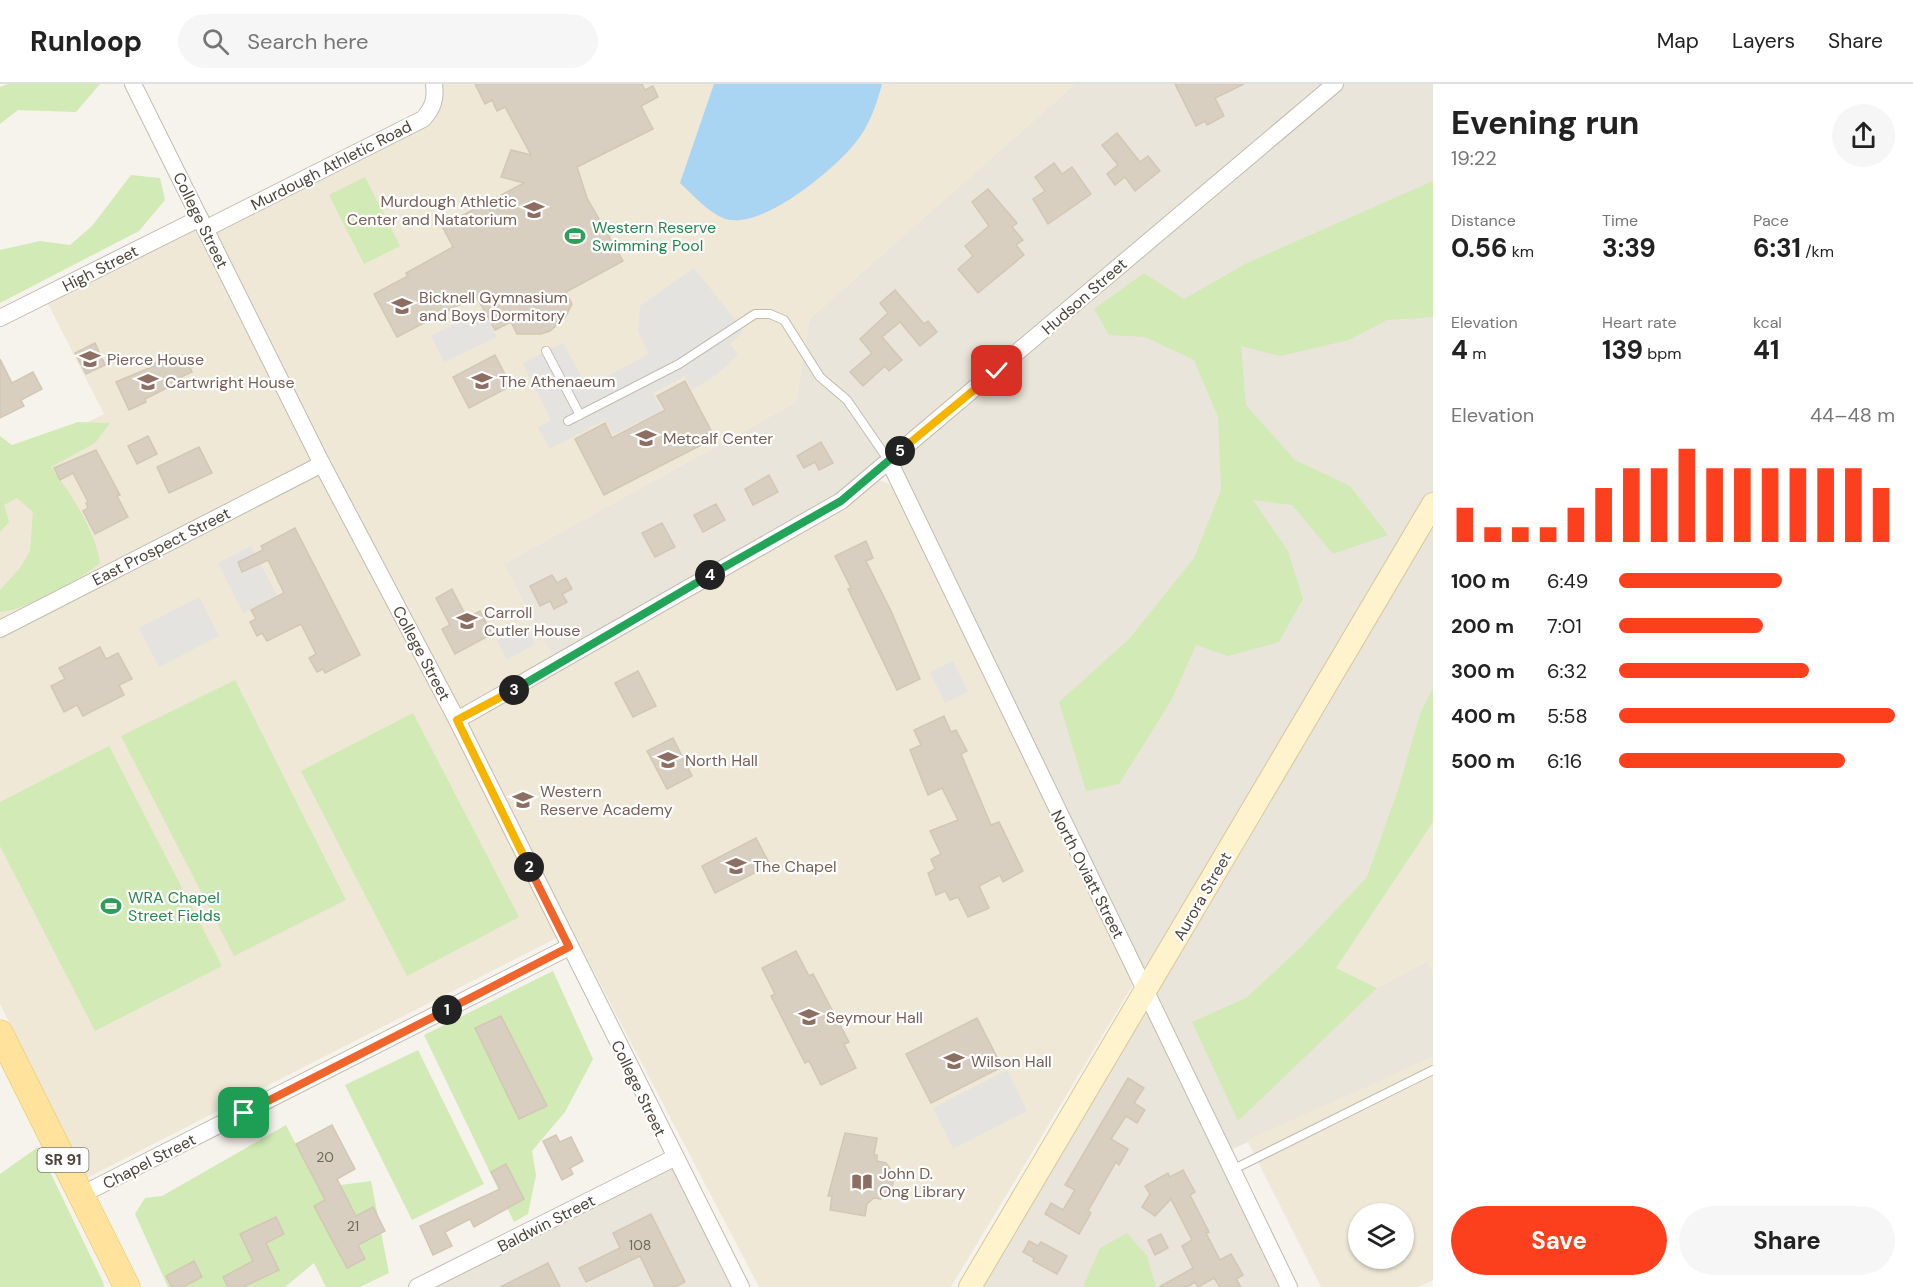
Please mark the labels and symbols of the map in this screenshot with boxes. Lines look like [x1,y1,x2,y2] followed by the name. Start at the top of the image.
[247,116,415,215] street label: Murdough Athletic Road
[168,169,233,272] street label: College Street
[347,191,517,230] place label: Murdough Athletic Center and Natatorium
[522,198,546,222] school or university icon: Murdough Athletic Center and Natatorium
[592,217,716,256] place label: Western Reserve Swimming Pool
[563,224,587,248] sports icon: Western Reserve Swimming Pool
[59,240,142,297] street label: High Street
[1037,254,1131,339] street label: Hudson Street
[419,287,568,326] place label: Bicknell Gymnasium and Boys Dormitory
[390,294,414,318] school or university icon: Bicknell Gymnasium and Boys Dormitory
[971,345,1022,396] pin
[78,347,102,371] school or university icon: Pierce House
[107,349,204,370] place label: Pierce House
[470,369,494,393] school or university icon: The Athenaeum
[136,370,160,394] school or university icon: Cartwright House
[499,371,615,392] place label: The Athenaeum
[165,372,295,393] place label: Cartwright House
[634,426,658,450] school or university icon: Metcalf Center
[663,428,773,449] place label: Metcalf Center
[885,436,915,466] pin: 5
[89,503,234,590] street label: East Prospect Street
[695,560,725,590] pin: 4
[388,602,455,704] street label: College Street
[484,602,580,641] place label: Carroll Cutler House
[455,609,479,633] school or university icon: Carroll Cutler House
[499,675,529,705] pin: 3
[656,748,680,772] school or university icon: North Hall
[685,750,758,771] place label: North Hall
[540,781,673,820] place label: Western Reserve Academy
[511,788,535,812] school or university icon: Western Reserve Academy
[1046,806,1129,942] street label: North Oviatt Street
[1169,848,1236,944] street label: Aurora Street
[514,852,544,882] pin: 2
[724,854,748,878] school or university icon: The Chapel
[753,856,837,877] place label: The Chapel
[128,887,221,926] place label: WRA Chapel Street Fields
[99,894,123,918] sports icon: WRA Chapel Street Fields
[432,995,462,1025] pin: 1
[797,1005,821,1029] school or university icon: Seymour Hall
[826,1007,923,1028] place label: Seymour Hall
[606,1037,671,1140] street label: College Street
[942,1049,966,1073] school or university icon: Wilson Hall
[971,1051,1052,1072] place label: Wilson Hall
[218,1087,269,1138] pin
[99,1129,199,1194] street label: Chapel Street
[38,1148,88,1172] road number: SR 91
[316,1148,334,1166] house number: 20
[879,1163,966,1202] place label: John D. Ong Library
[850,1170,874,1194] library icon: John D. Ong Library
[494,1190,599,1257] street label: Baldwin Street
[347,1217,359,1235] house number: 21
[629,1236,651,1254] house number: 108

